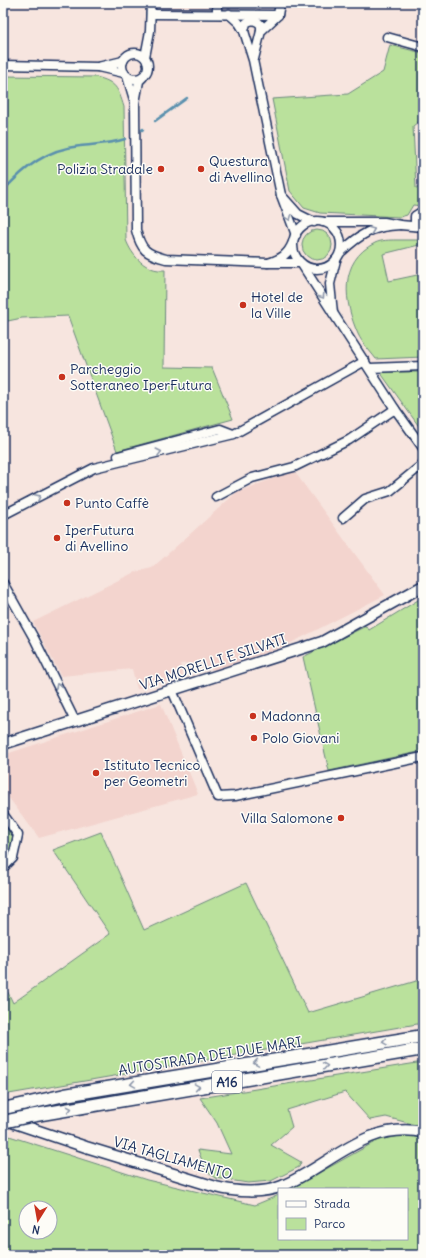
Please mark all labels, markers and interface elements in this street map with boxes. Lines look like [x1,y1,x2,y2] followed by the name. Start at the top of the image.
[209,152,272,186] place label: Questura di Avellino
[57,160,153,178] place label: Polizia Stradale
[156,164,166,174] marker: Polizia Stradale
[196,164,206,174] marker: Questura di Avellino
[285,214,293,221] one-way arrow
[368,227,375,235] one-way arrow
[251,288,303,322] place label: Hotel de la Ville
[317,292,325,299] one-way arrow
[238,300,248,310] marker: Hotel de la Ville
[70,360,212,394] place label: Parcheggio Sotteraneo IperFutura
[57,372,67,382] marker: Parcheggio Sotteraneo IperFutura
[156,449,162,457] one-way arrow
[33,494,41,502] one-way arrow
[75,494,149,512] place label: Punto Caffè
[62,498,72,508] marker: Punto Caffè
[65,521,134,555] place label: IperFutura di Avellino
[52,533,62,543] marker: IperFutura di Avellino
[137,630,289,694] street label: VIA MORELLI E SILVATI
[55,683,63,690] one-way arrow
[261,707,321,725] place label: Madonna
[248,711,258,721] marker: Madonna
[262,729,339,747] place label: Polo Giovani
[249,733,259,743] marker: Polo Giovani
[104,756,200,790] place label: Istituto Tecnico per Geometri
[91,768,101,778] marker: Istituto Tecnico per Geometri
[241,809,333,827] place label: Villa Salomone
[336,813,346,823] marker: Villa Salomone
[117,1033,303,1079] street label: AUTOSTRADA DEI DUE MARI
[381,1037,388,1046] one-way arrow
[253,1058,259,1067] one-way arrow
[322,1062,328,1070] one-way arrow
[212,1071,242,1093] road number: A16
[130,1079,136,1088] one-way arrow
[194,1083,200,1092] one-way arrow
[66,1105,72,1113] one-way arrow
[112,1132,235,1184] street label: VIA TAGLIAMENTO
[278,1188,408,1240] legend
[314,1196,350,1211] text: Strada
[18,1200,58,1240] north arrow
[314,1216,346,1231] text: Parco
[31,1222,41,1237] text: N

